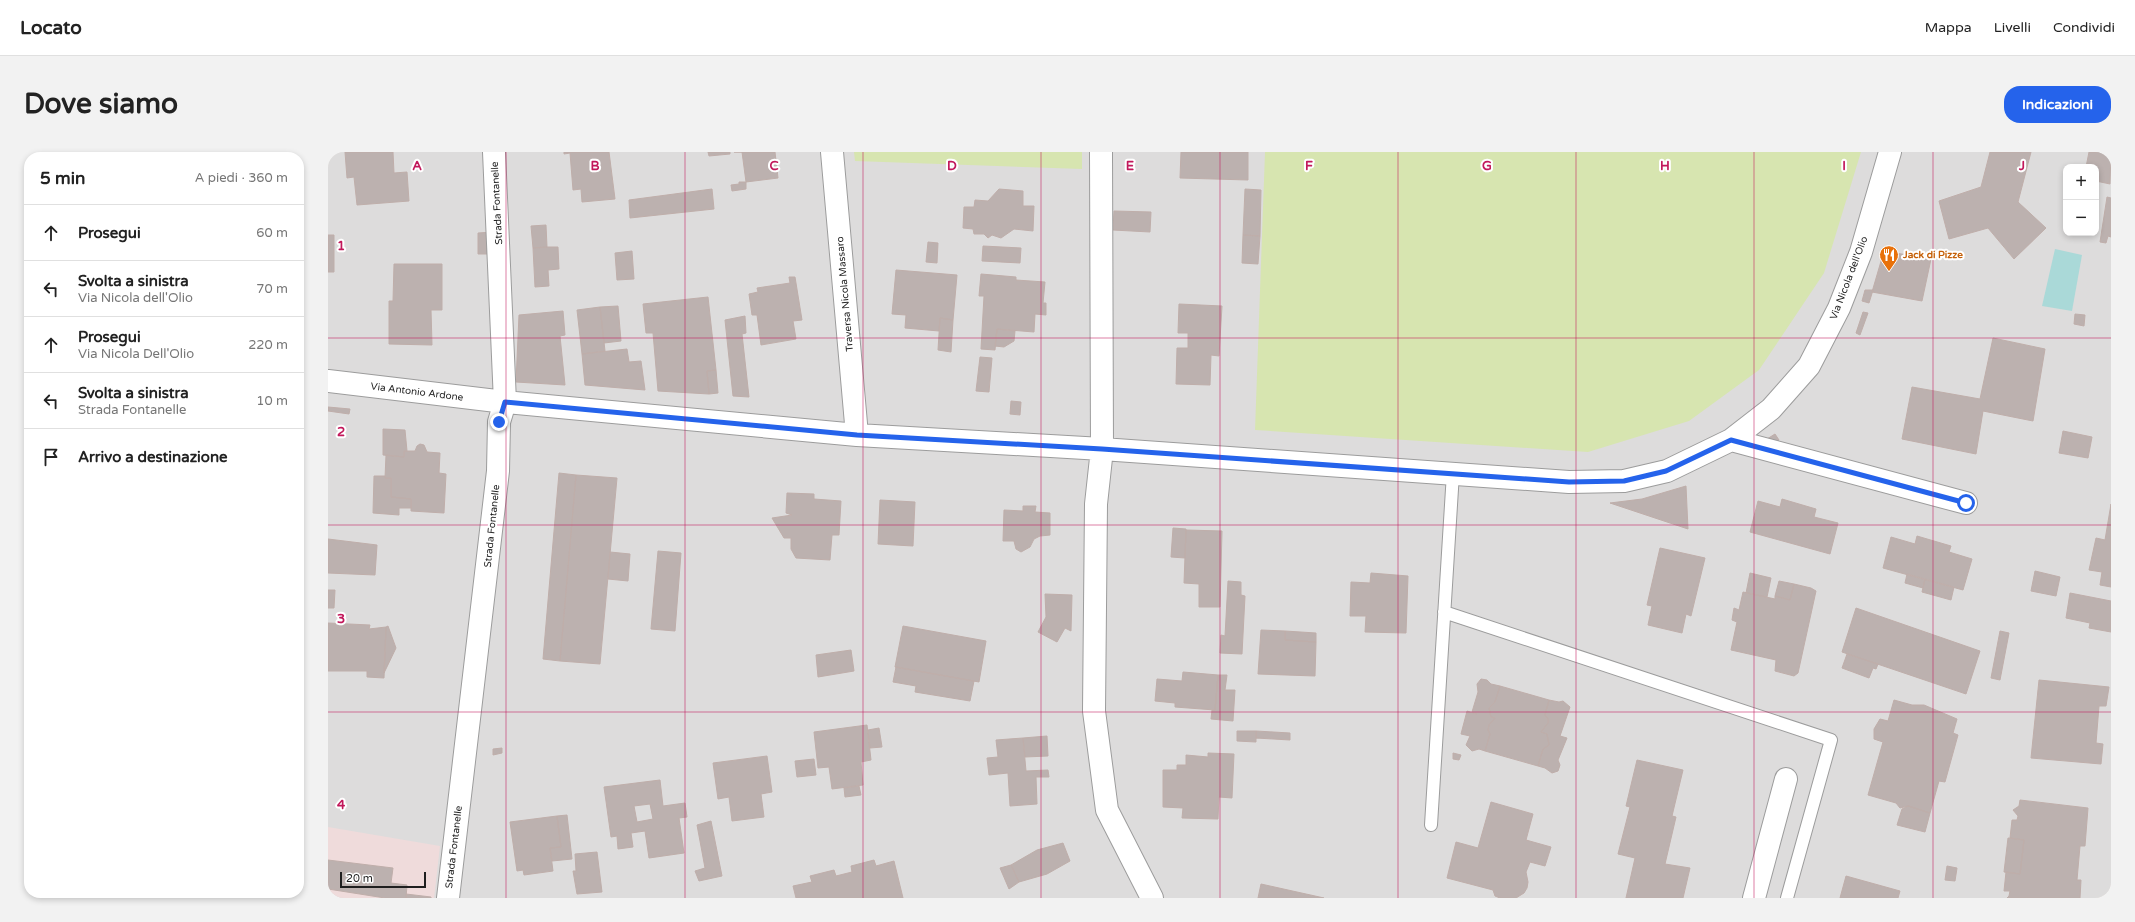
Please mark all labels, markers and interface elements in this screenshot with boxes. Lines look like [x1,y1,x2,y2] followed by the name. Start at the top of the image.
[20,17,82,39] text: Locato
[1925,19,1972,36] text: Mappa
[1994,19,2031,36] text: Livelli
[2053,19,2115,36] text: Condividi
[2004,86,2111,123] button: Indicazioni
[24,87,178,121] text: Dove siamo
[412,158,422,174] text: A
[590,158,600,174] text: B
[769,158,779,174] text: C
[947,158,957,174] text: D
[1126,158,1134,174] text: E
[1305,158,1313,174] text: F
[1482,158,1492,174] text: G
[1660,158,1670,174] text: H
[1842,158,1846,174] text: I
[2018,158,2025,174] text: J
[489,161,505,245] street label: Strada Fontanelle
[2063,164,2099,236] map controls
[2063,164,2099,200] button: +
[40,168,85,189] text: 5 min
[195,170,288,186] text: A piedi · 360 m
[2063,200,2099,236] button: −
[40,222,62,244] icon: ahead
[78,224,141,242] text: Prosegui
[256,225,288,241] text: 60 m
[1828,235,1870,321] street label: Via Nicola dell'Olio
[834,236,856,352] street label: Traversa Nicola Massaro
[337,238,345,254] text: 1
[1878,244,1900,272] restaurant icon: Jack di Pizze
[1902,249,1963,261] place label: Jack di Pizze
[78,272,189,290] text: Svolta a sinistra
[40,278,62,300] icon: left
[256,281,288,297] text: 70 m
[78,290,193,306] text: Via Nicola dell'Olio
[78,328,141,346] text: Prosegui
[40,334,62,356] icon: ahead
[248,337,288,353] text: 220 m
[78,346,194,362] text: Via Nicola Dell'Olio
[370,380,464,404] street label: Via Antonio Ardone
[78,384,189,402] text: Svolta a sinistra
[40,390,62,412] icon: left
[256,393,288,409] text: 10 m
[78,402,186,418] text: Strada Fontanelle
[490,413,508,431] route end
[337,424,345,440] text: 2
[40,446,62,468] icon: arrive
[78,448,228,466] text: Arrivo a destinazione
[482,484,502,568] street label: Strada Fontanelle
[1957,494,1975,512] route start
[337,611,345,627] text: 3
[337,797,346,813] text: 4
[443,805,465,889] street label: Strada Fontanelle
[340,870,426,889] scale bar
[346,872,373,885] text: 20 m

